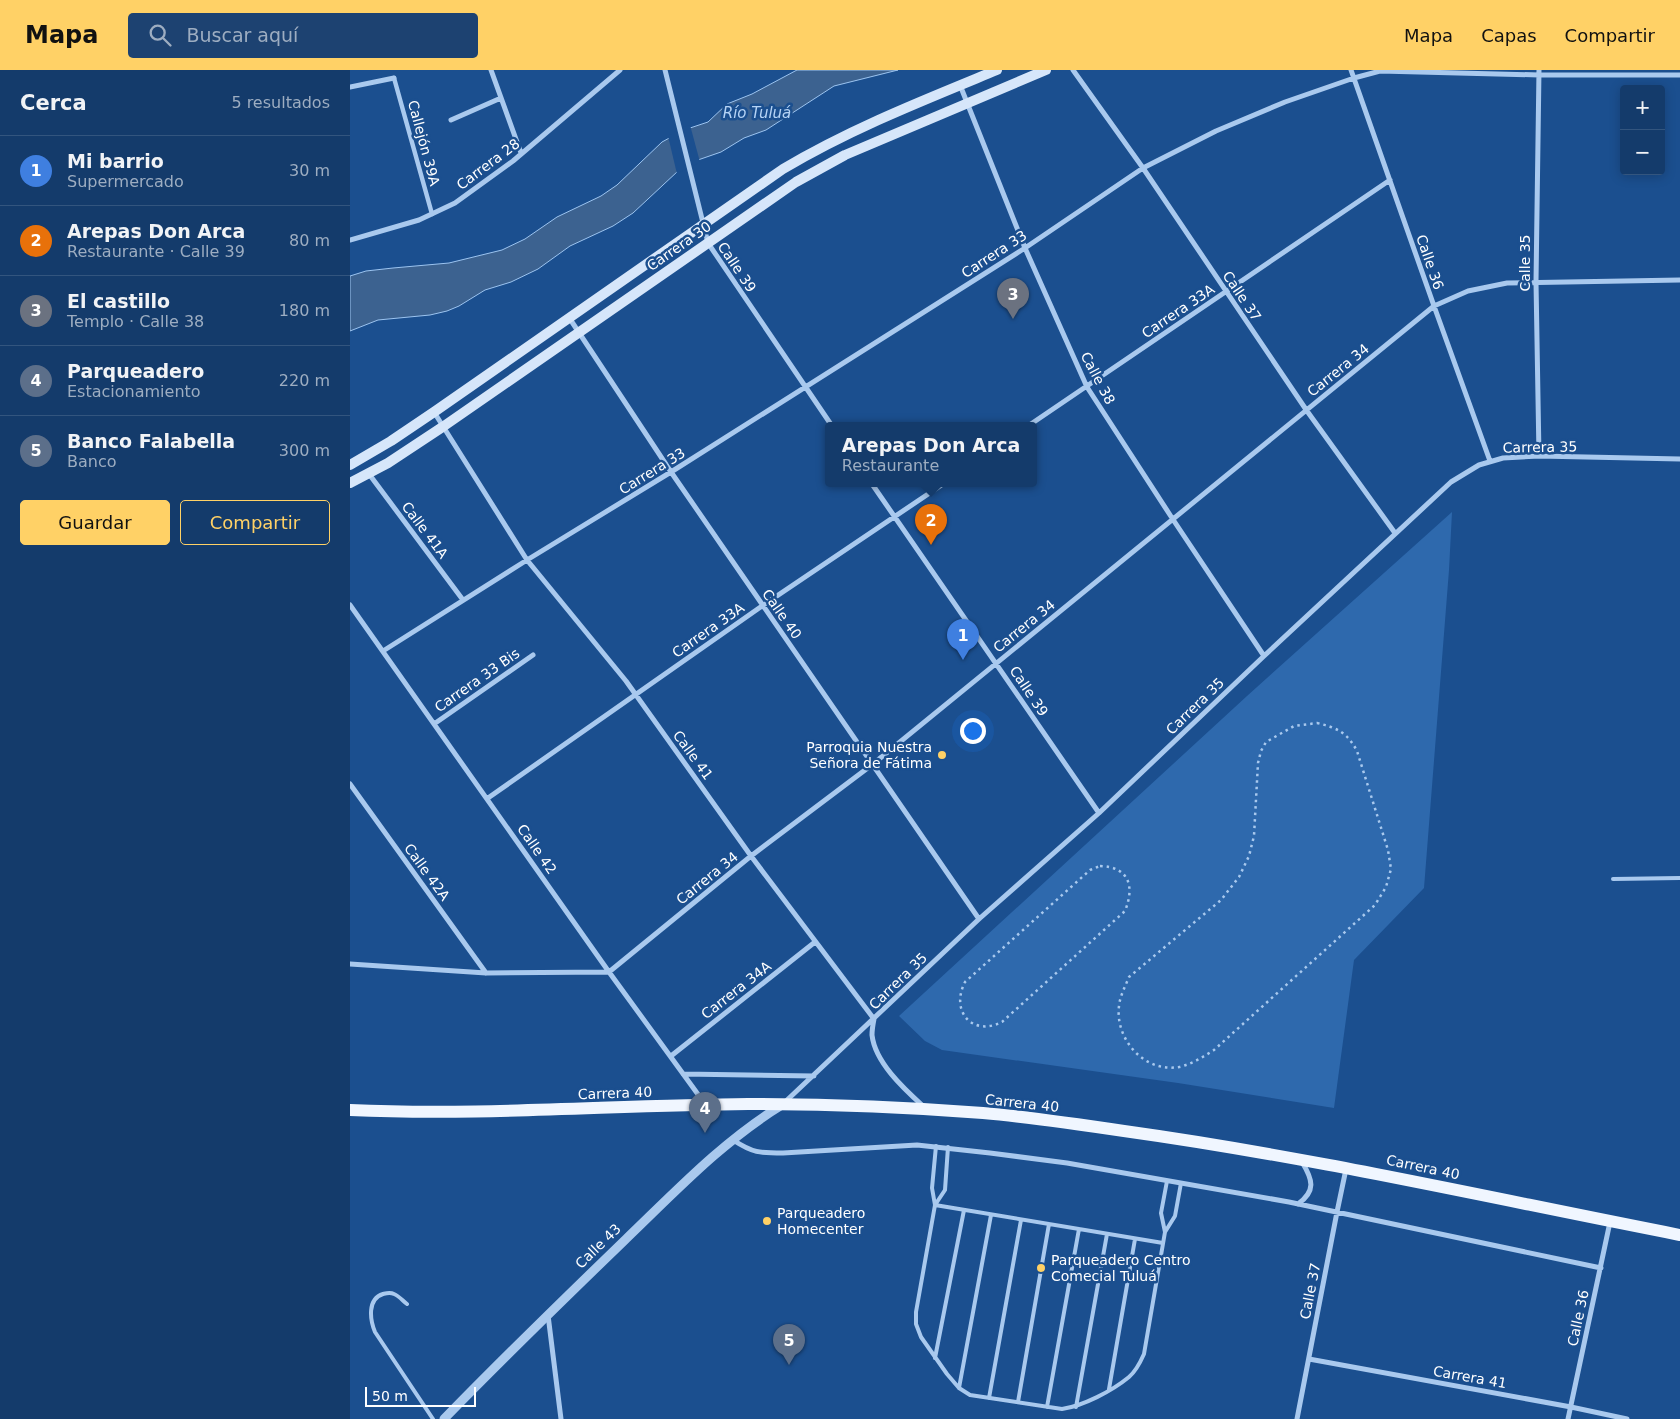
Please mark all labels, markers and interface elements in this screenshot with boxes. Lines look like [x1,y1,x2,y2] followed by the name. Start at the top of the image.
[128,13,478,58] search box
[25,21,98,49] text: Mapa
[146,21,174,49] icon: search
[186,24,298,46] text: Buscar aquí
[1404,25,1453,46] text: Mapa
[1481,25,1537,46] text: Capas
[1565,25,1655,46] text: Compartir
[1620,85,1665,175] map controls
[1620,85,1665,130] button: +
[20,91,87,115] text: Cerca
[231,93,330,112] text: 5 resultados
[405,98,443,188] street label: Callejón 39A
[723,104,791,122] water label: Río Tuluá
[1620,130,1665,175] button: −
[453,135,523,193] street label: Carrera 28
[67,150,164,172] text: Mi barrio
[30,161,42,180] text: 1
[289,161,330,180] text: 30 m
[67,172,184,191] text: Supermercado
[644,218,714,274] street label: Carrera 30
[67,220,245,242] text: Arepas Don Arca
[958,227,1030,281] street label: Carrera 33
[30,231,42,250] text: 2
[289,231,330,250] text: 80 m
[1413,232,1447,292] street label: Calle 36
[1517,234,1533,292] street label: Calle 35
[714,239,760,295] street label: Calle 39
[67,242,245,261] text: Restaurante · Calle 39
[1219,268,1265,324] street label: Calle 37
[997,278,1029,319] pin: 3
[1139,281,1218,341] street label: Carrera 33A
[67,290,170,312] text: El castillo
[30,301,42,320] text: 3
[279,301,330,320] text: 180 m
[67,312,204,331] text: Templo · Calle 38
[1304,340,1372,400] street label: Carrera 34
[1078,349,1118,407] street label: Calle 38
[67,360,204,382] text: Parqueadero
[30,371,42,390] text: 4
[279,371,330,390] text: 220 m
[67,382,201,401] text: Estacionamiento
[825,422,1037,487] popup
[67,430,235,452] text: Banco Falabella
[842,434,1020,456] text: Arepas Don Arca
[1503,438,1577,456] street label: Carrera 35
[30,441,42,460] text: 5
[279,441,330,460] text: 300 m
[616,444,688,498] street label: Carrera 33
[67,452,117,471] text: Banco
[842,456,939,475] text: Restaurante
[399,499,452,562] street label: Calle 41A
[20,500,170,545] button: Guardar
[180,500,330,545] button: Compartir
[915,504,947,545] pin: 2
[759,586,805,642] street label: Calle 40
[990,596,1058,656] street label: Carrera 34
[669,599,747,661] street label: Carrera 33A
[947,619,979,660] pin: 1
[432,645,522,715] street label: Carrera 33 Bis
[1006,663,1052,719] street label: Calle 39
[1163,674,1227,738] street label: Carrera 35
[960,718,986,744] your location
[670,727,716,783] street label: Calle 41
[806,739,932,771] place label: Parroquia Nuestra Señora de Fátima
[936,749,948,761] marker: Parroquia Nuestra Señora de Fátima
[514,821,560,877] street label: Calle 42
[401,840,453,904] street label: Calle 42A
[673,848,741,908] street label: Carrera 34
[866,949,930,1013] street label: Carrera 35
[698,958,774,1022] street label: Carrera 34A
[577,1084,653,1102] street label: Carrera 40
[984,1091,1060,1115] street label: Carrera 40
[689,1092,721,1133] pin: 4
[1385,1151,1461,1183] street label: Carrera 40
[777,1205,865,1237] place label: Parqueadero Homecenter
[761,1215,773,1227] marker: Parqueadero Homecenter
[572,1220,624,1272] street label: Calle 43
[1051,1252,1191,1284] place label: Parqueadero Centro Comecial Tuluá
[1297,1261,1323,1321] street label: Calle 37
[1035,1262,1047,1274] marker: Parqueadero Centro Comecial Tuluá
[1564,1288,1592,1348] street label: Calle 36
[773,1324,805,1365] pin: 5
[1432,1363,1508,1391] street label: Carrera 41
[365,1384,476,1407] scale bar
[372,1388,408,1404] text: 50 m

